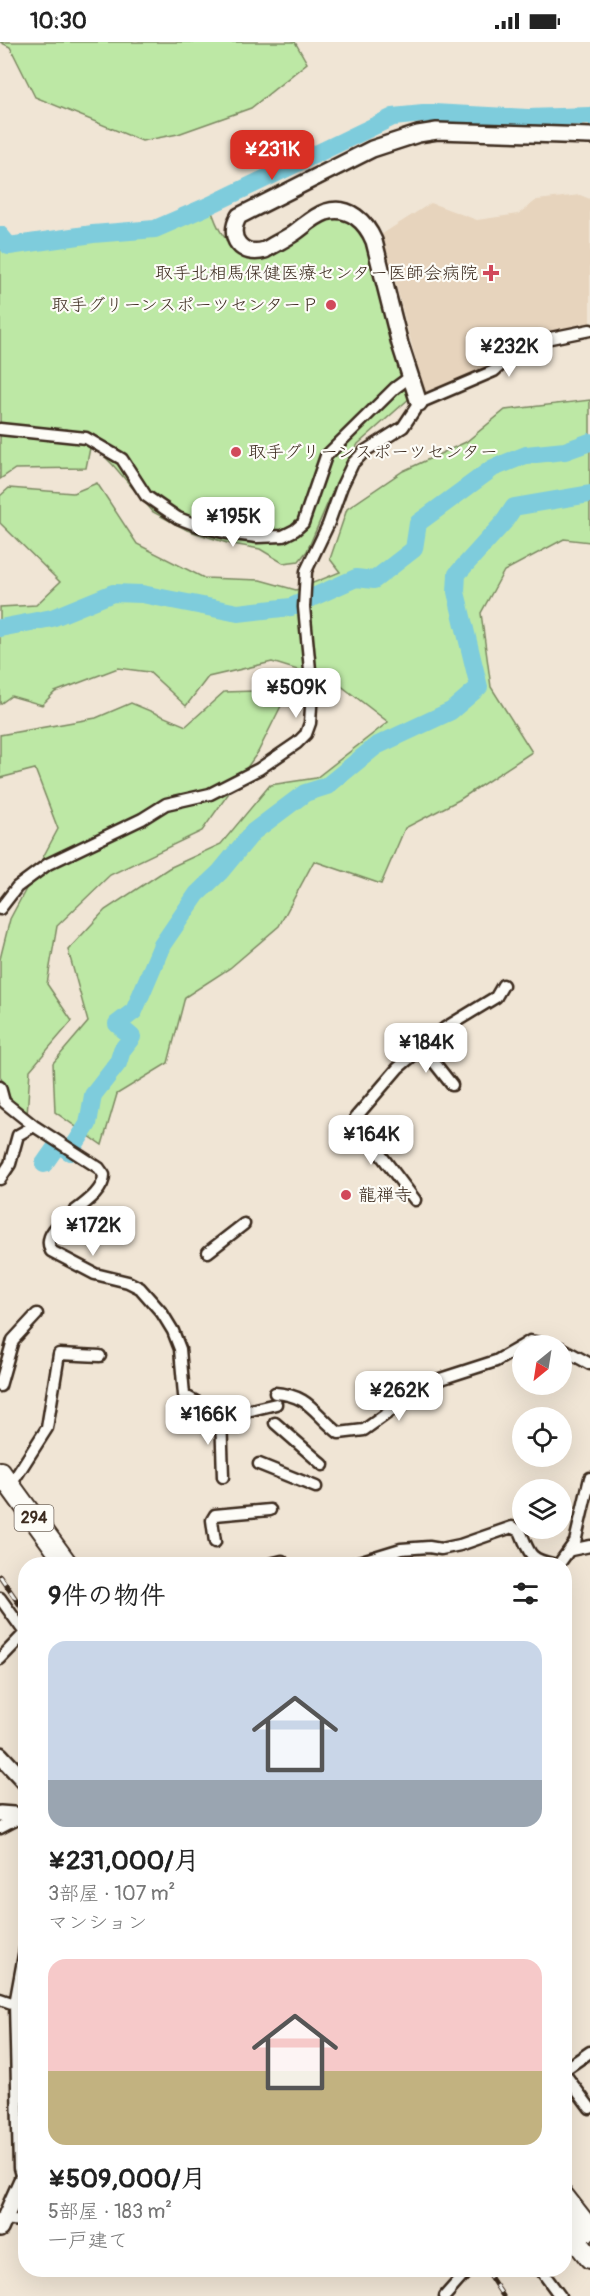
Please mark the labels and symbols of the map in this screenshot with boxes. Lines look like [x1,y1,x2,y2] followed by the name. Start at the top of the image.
[230,130,314,181] pin: ¥231K
[155,262,478,285] place label: 取手北相馬保健医療センター医師会病院
[482,264,500,282] marker: 取手北相馬保健医療センター医師会病院
[51,294,319,317] place label: 取手グリーンスポーツセンターＰ
[324,298,338,312] marker: 取手グリーンスポーツセンターＰ
[467,327,551,378] pin: ¥232K
[248,441,498,464] place label: 取手グリーンスポーツセンター
[229,445,243,459] marker: 取手グリーンスポーツセンター
[191,497,275,548] pin: ¥195K
[254,668,338,719] pin: ¥509K
[384,1023,468,1074] pin: ¥184K
[329,1115,413,1166] pin: ¥164K
[358,1184,412,1207] place label: 龍禅寺
[339,1188,353,1202] marker: 龍禅寺
[51,1206,135,1257] pin: ¥172K
[512,1335,572,1395] north arrow
[357,1371,441,1422] pin: ¥262K
[166,1395,250,1446] pin: ¥166K
[15,1505,54,1531] road number: 294

